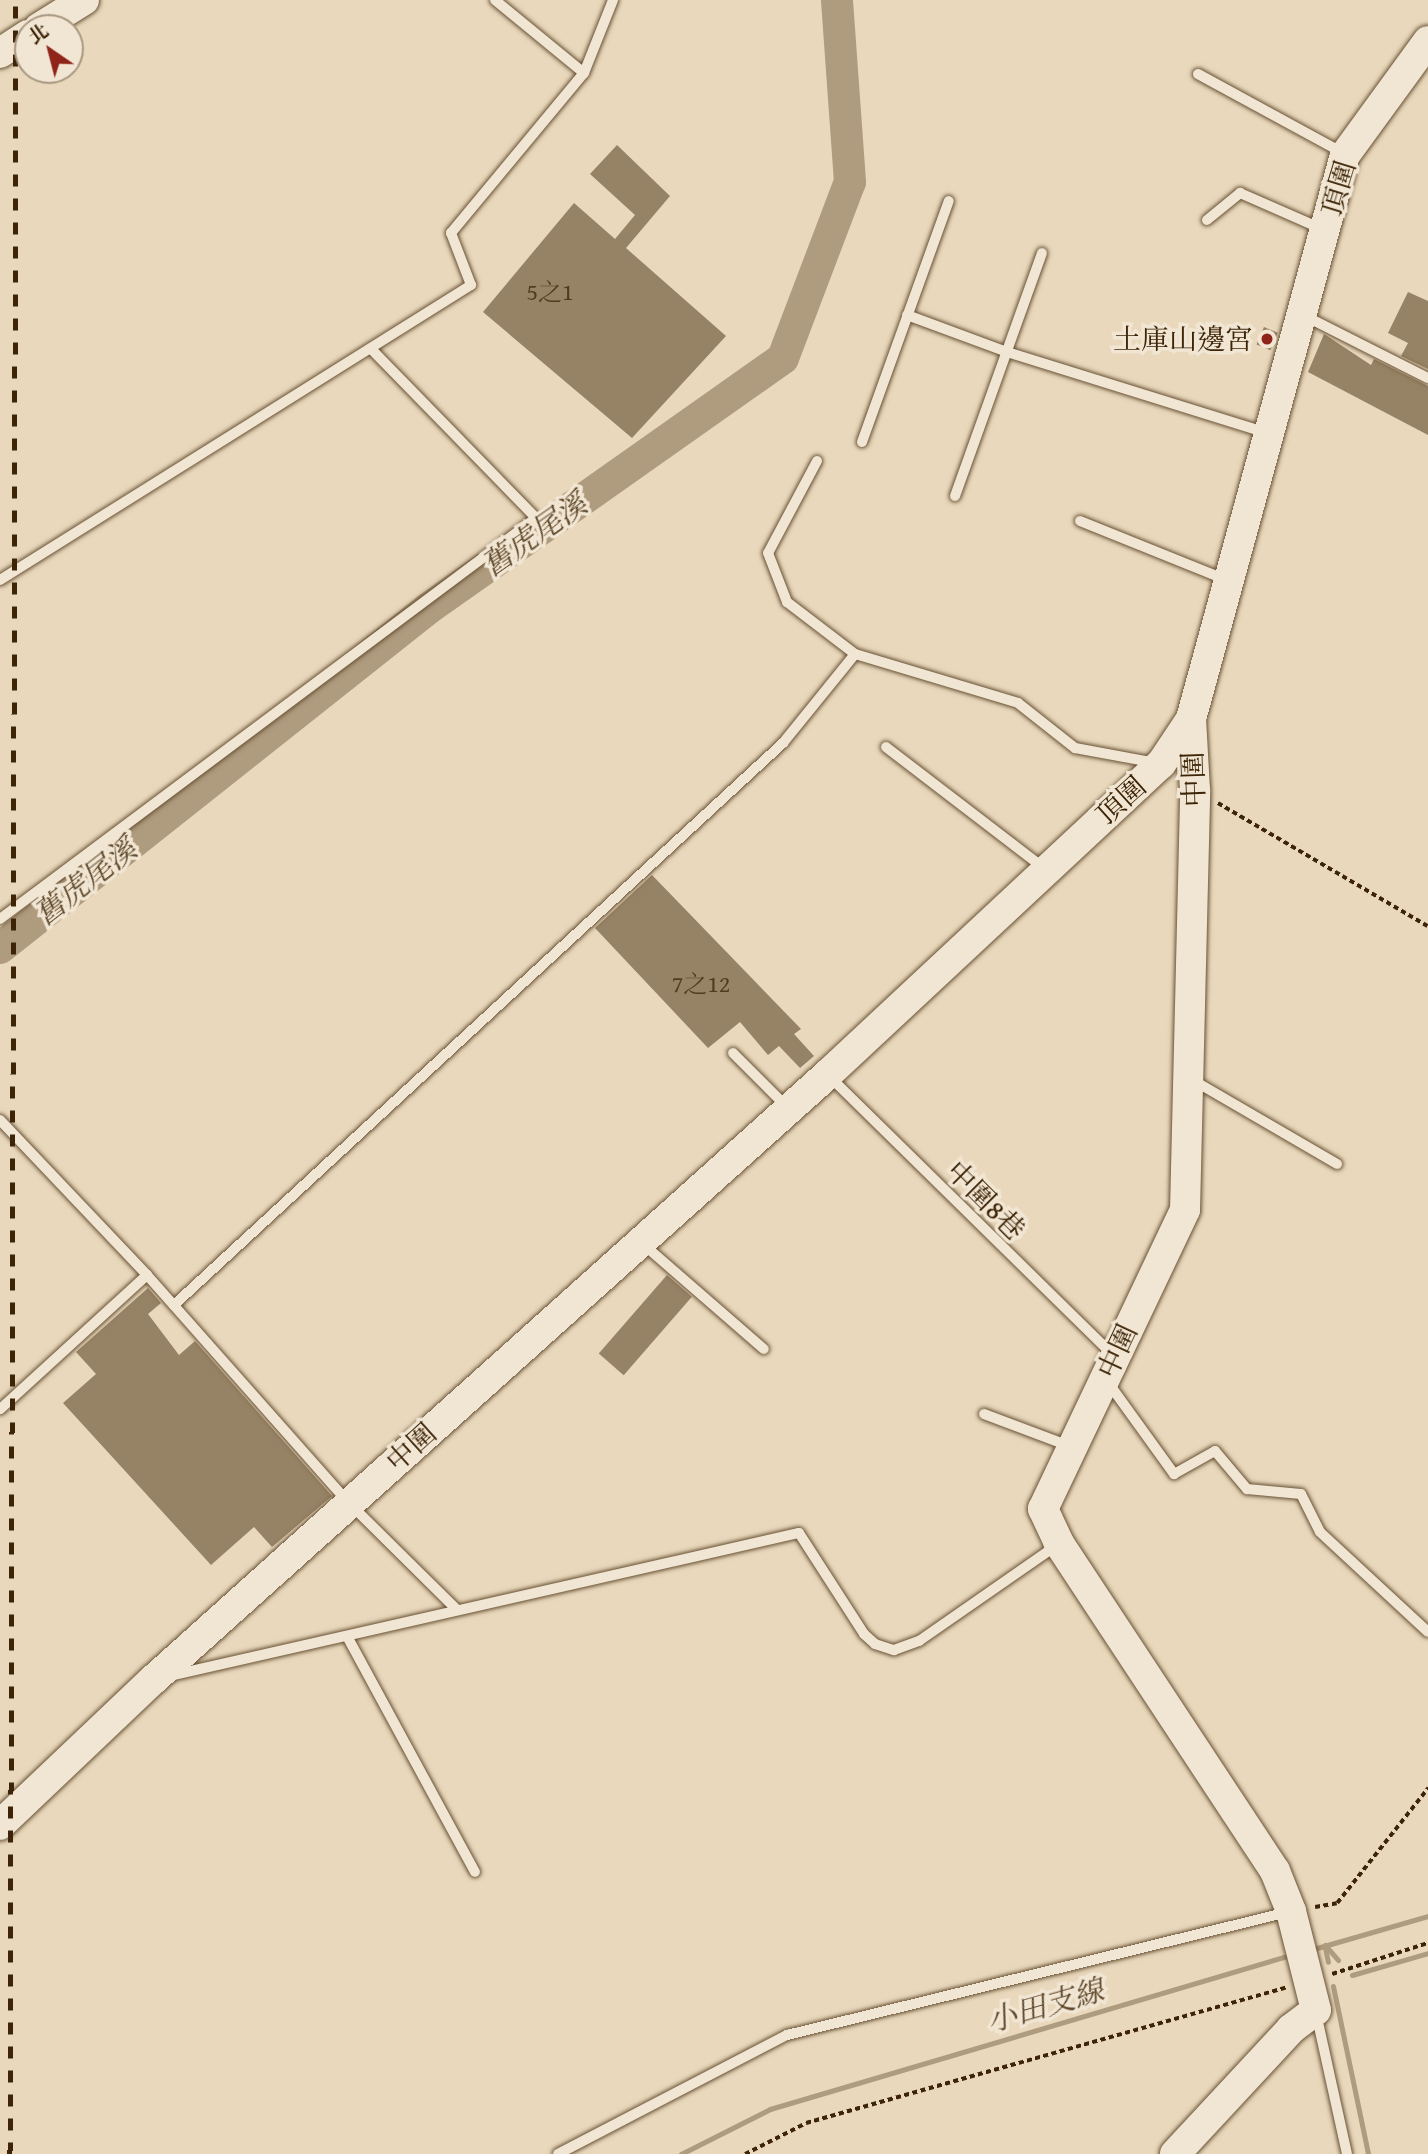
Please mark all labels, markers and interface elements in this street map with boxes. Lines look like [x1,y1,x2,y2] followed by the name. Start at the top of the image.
[14,14,84,84] north arrow
[22,17,54,50] text: 北
[1314,156,1362,220] street label: 頂圍
[526,278,574,306] house number: 5之1
[1113,322,1253,356] place label: 土庫山邊宮
[1259,331,1275,347] marker: 土庫山邊宮
[475,485,593,583] water label: 舊虎尾溪
[1175,750,1211,808] street label: 中圍
[1089,769,1153,831] street label: 頂圍
[27,830,143,932] water label: 舊虎尾溪
[672,970,730,998] house number: 7之12
[940,1154,1032,1246] street label: 中圍8巷
[1090,1319,1144,1383] street label: 中圍
[379,1416,443,1478] street label: 中圍
[982,1971,1108,2039] water label: 小田支線

